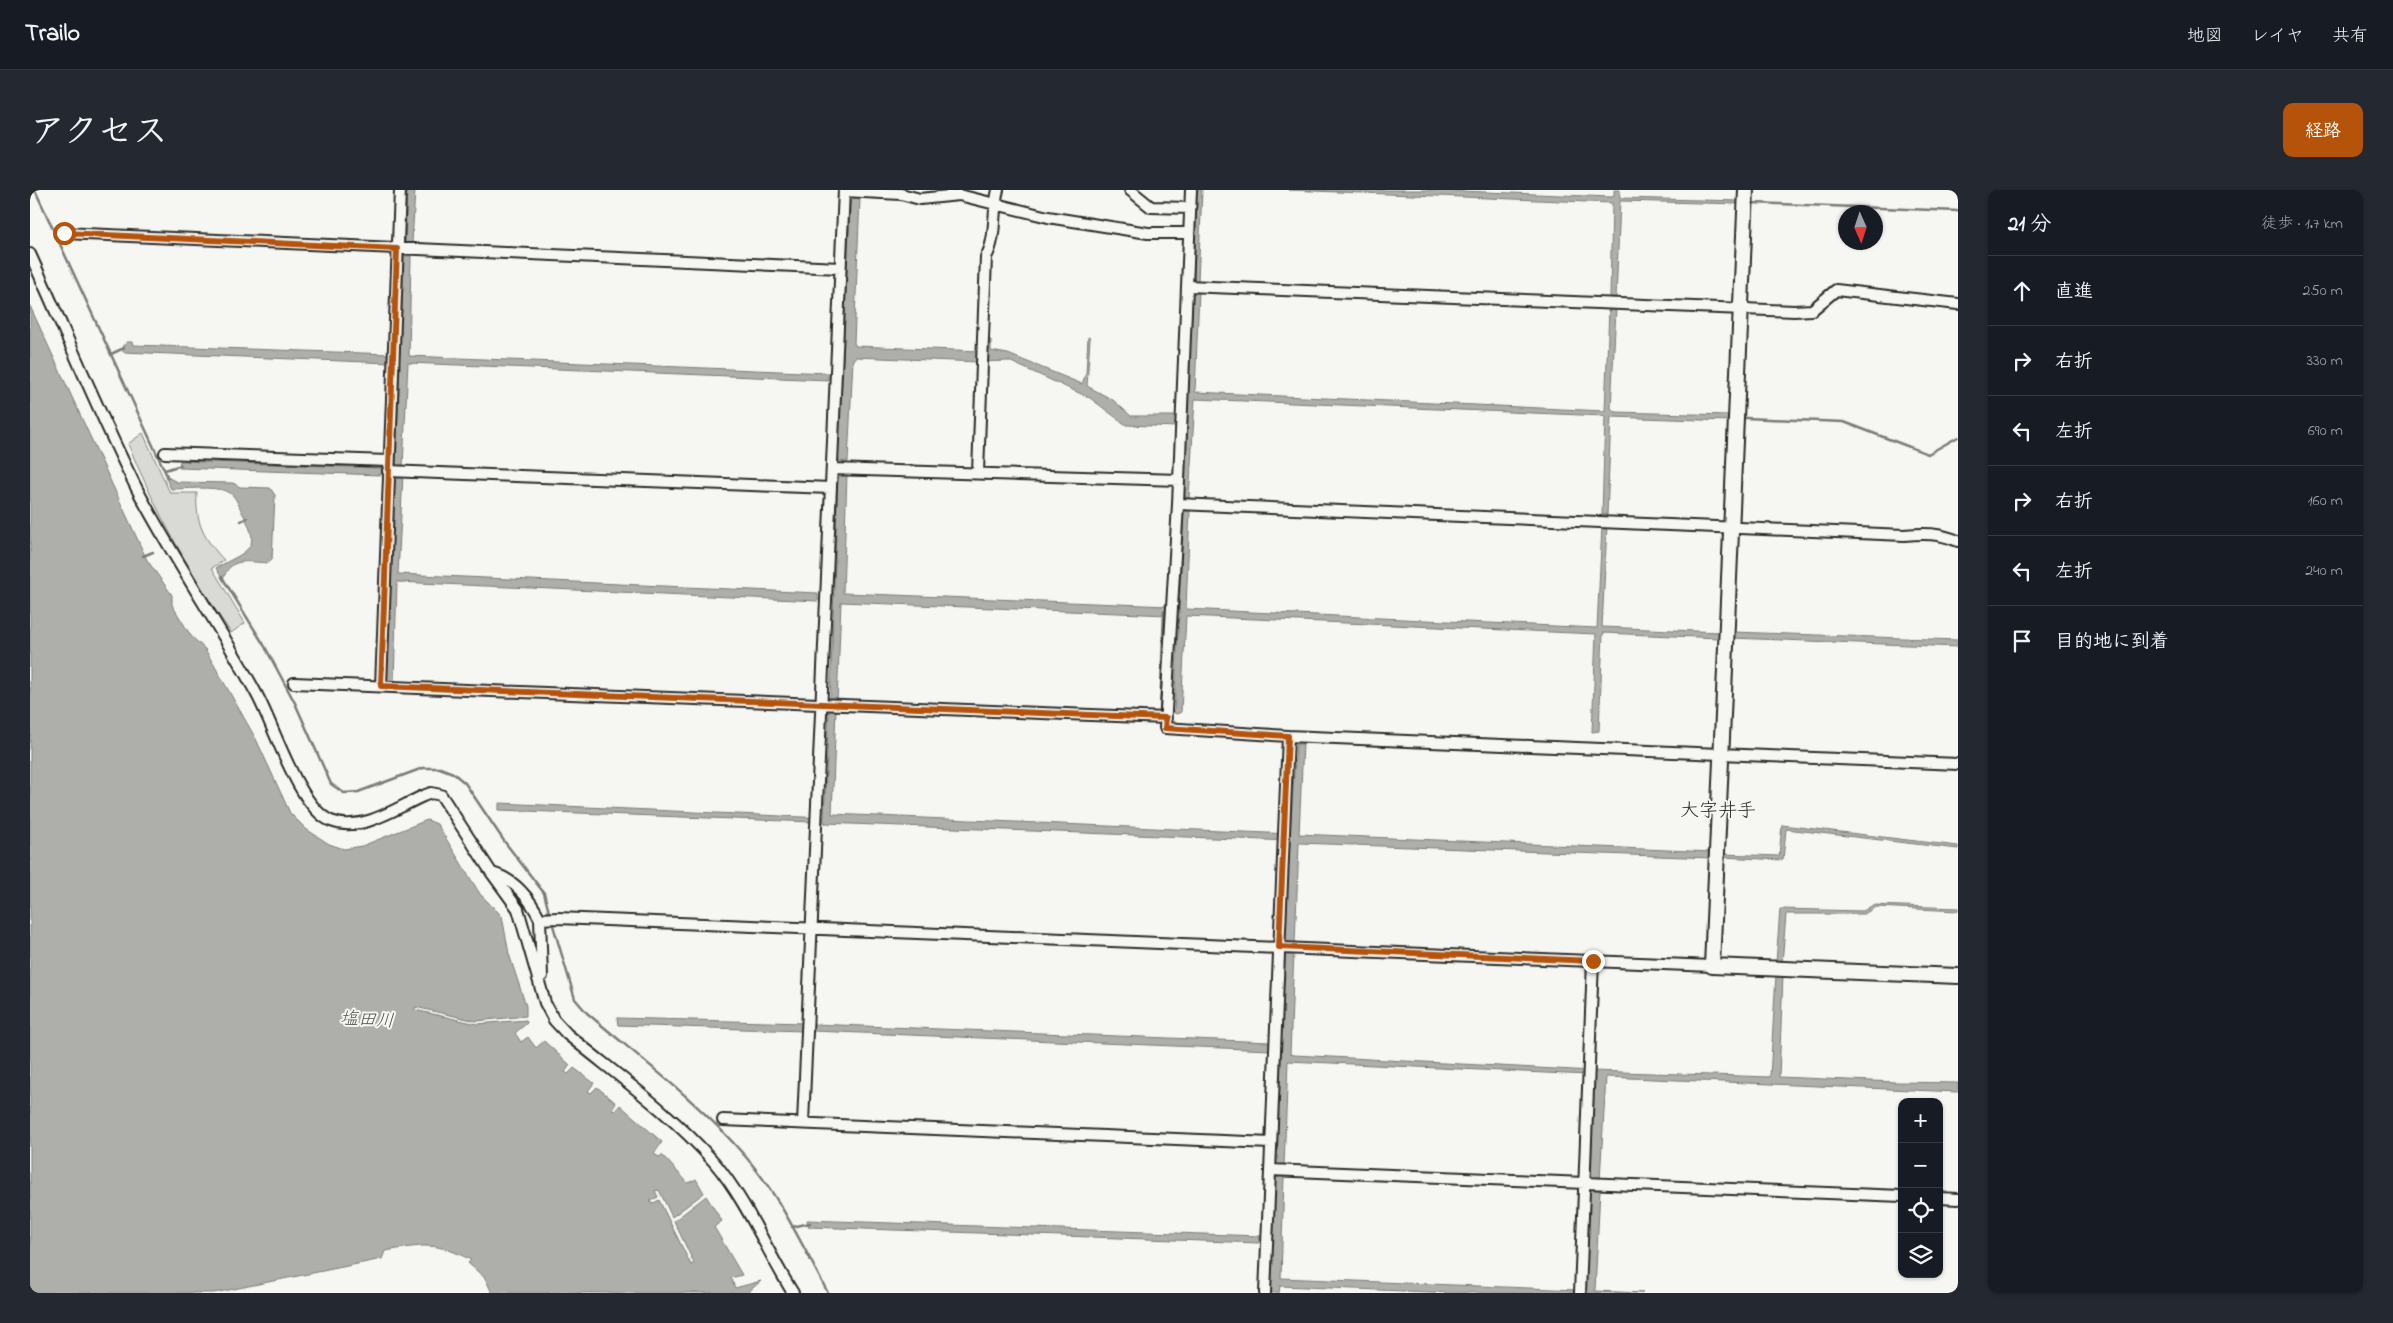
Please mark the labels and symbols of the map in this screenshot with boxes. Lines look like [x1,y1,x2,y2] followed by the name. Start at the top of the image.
[1838,205,1883,250] north arrow
[53,222,76,245] route start
[1680,798,1756,825] district label: 大字井手
[1582,950,1605,973] route end
[339,1007,395,1035] water label: 塩田川

